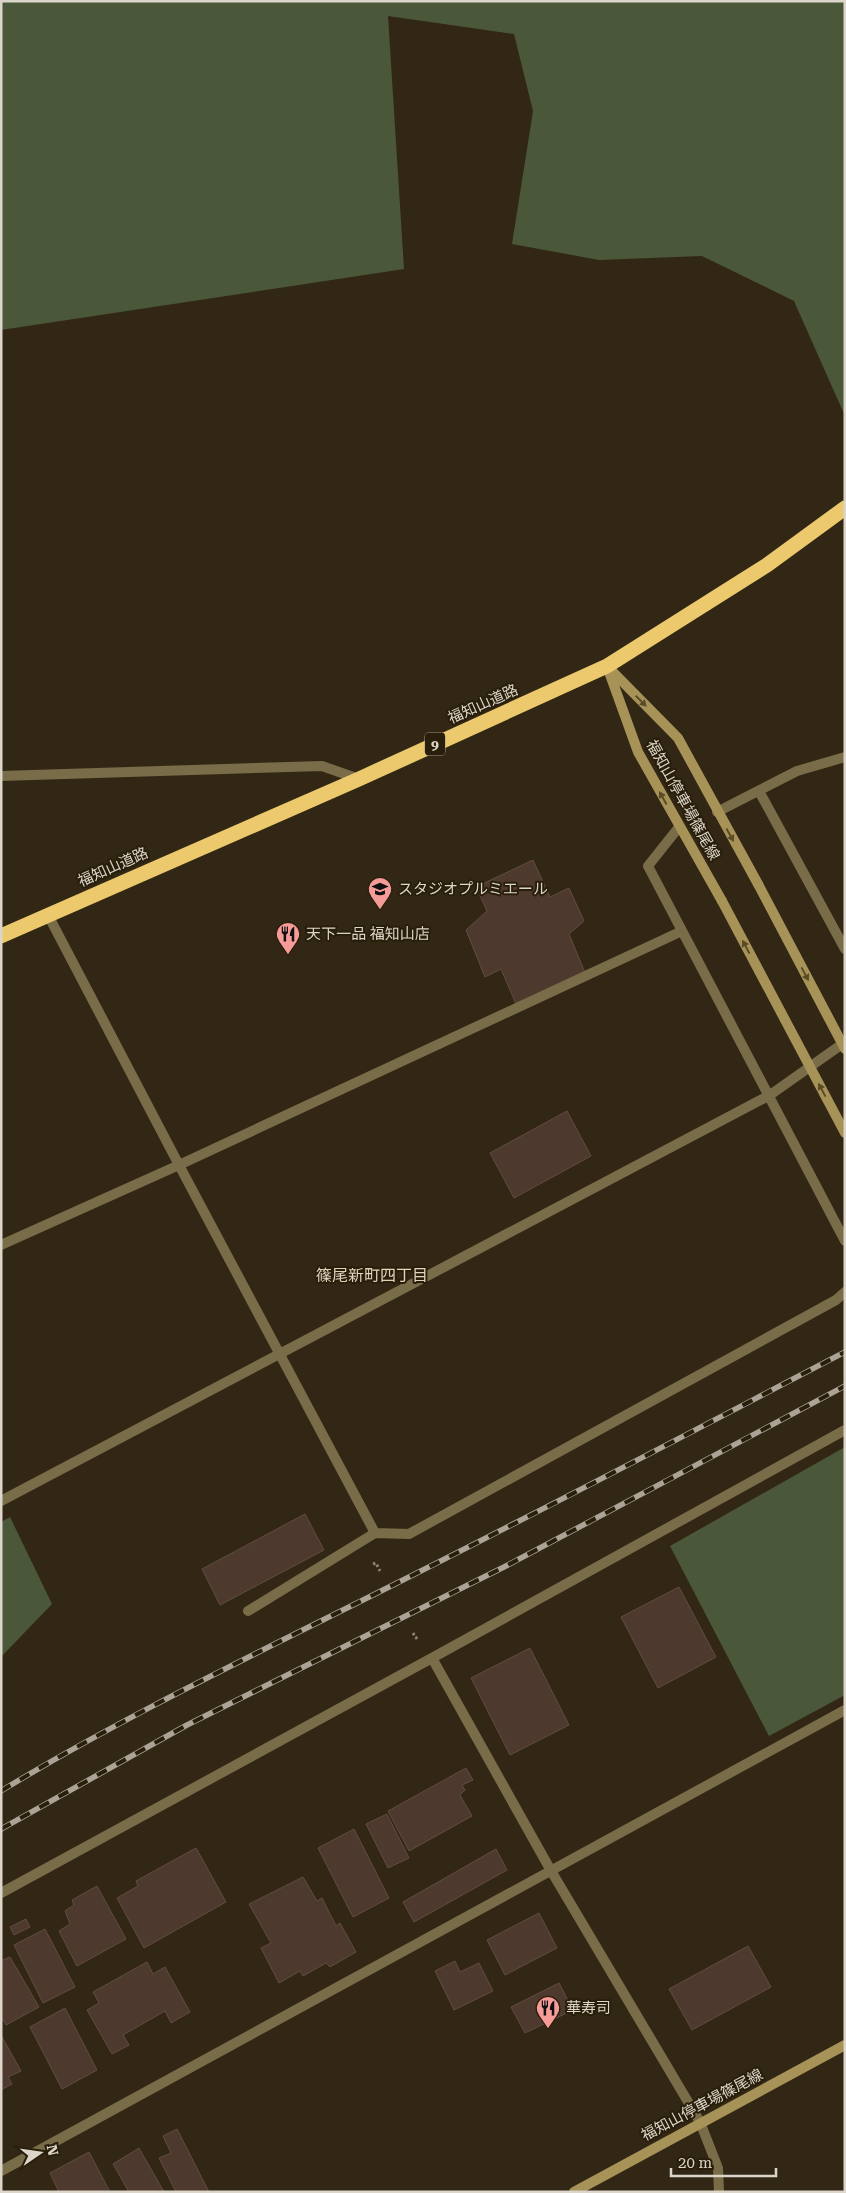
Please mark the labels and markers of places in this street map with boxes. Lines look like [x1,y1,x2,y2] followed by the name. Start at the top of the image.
[367,876,393,910] school or university icon: スタジオプルミエール
[398,880,548,898] place label: スタジオプルミエール
[275,921,301,955] restaurant icon: 天下一品 福知山店
[306,925,430,943] place label: 天下一品 福知山店
[535,1995,561,2029] restaurant icon: 華寿司
[566,1999,611,2017] place label: 華寿司

